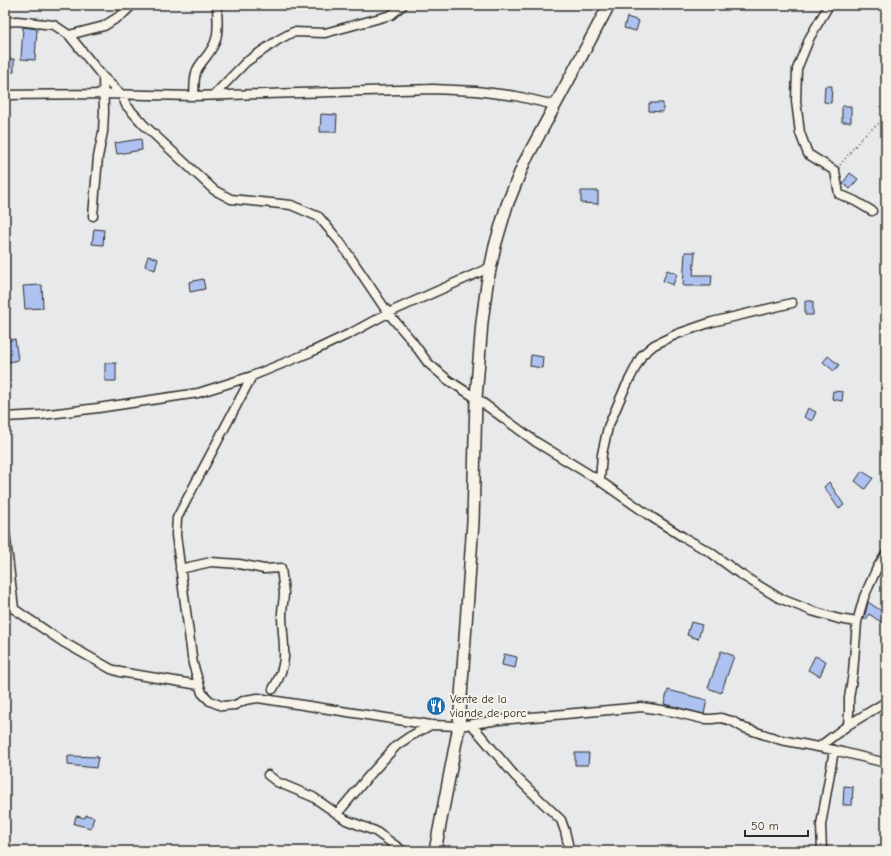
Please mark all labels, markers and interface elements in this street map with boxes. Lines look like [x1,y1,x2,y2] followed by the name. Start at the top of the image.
[449,692,526,720] place label: Vente de la viande de porc
[425,695,447,717] restaurant icon: Vente de la viande de porc
[745,812,808,838] scale bar
[751,819,779,833] text: 50 m

